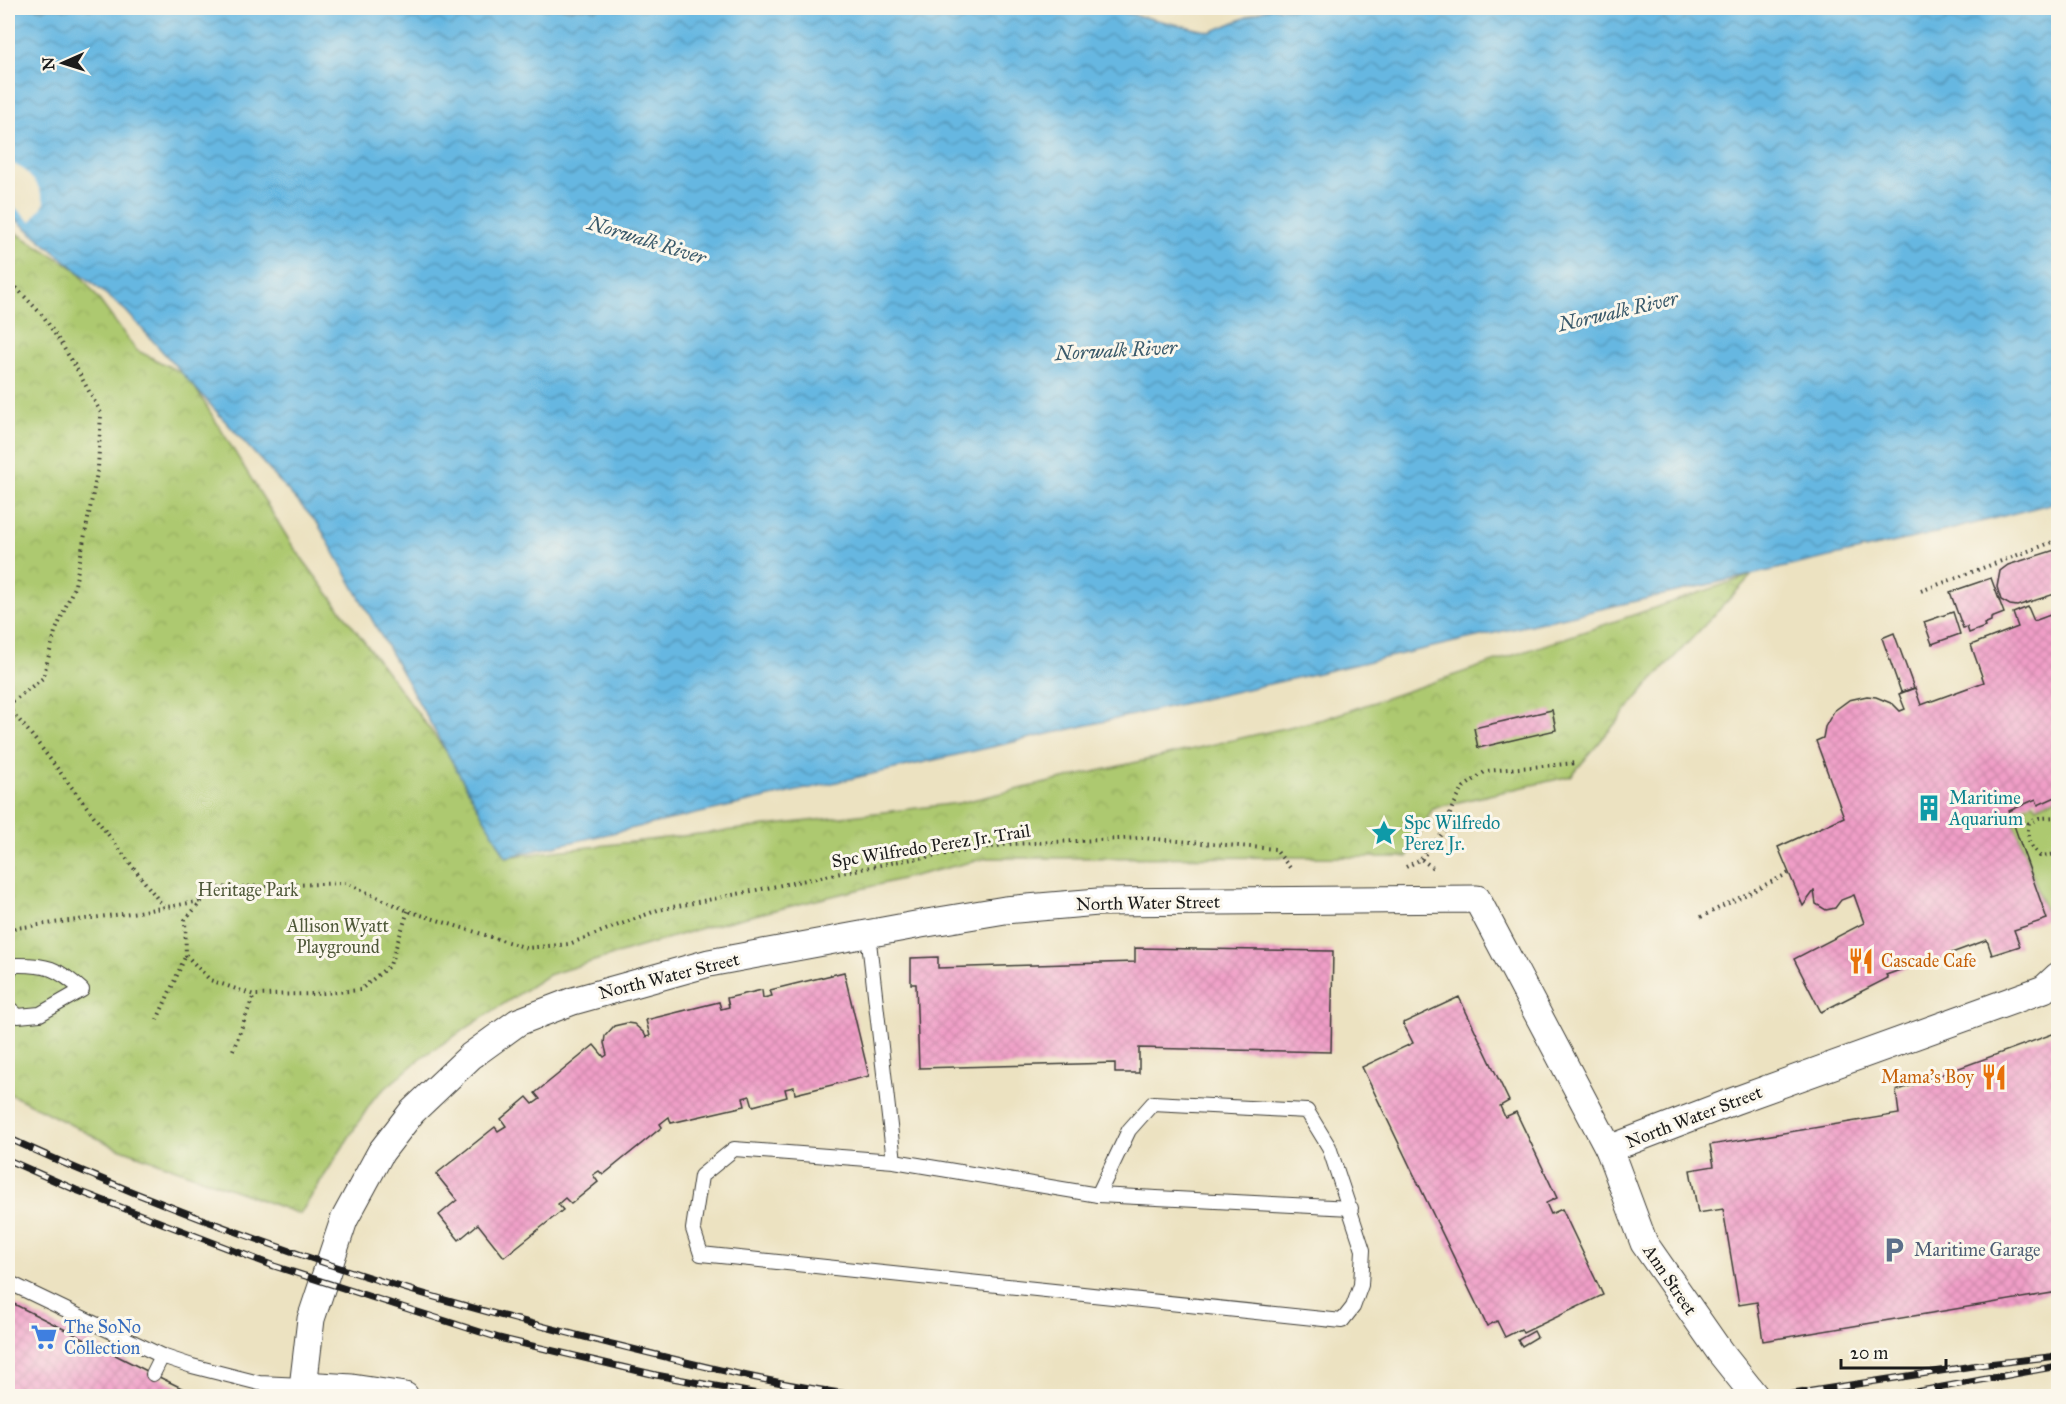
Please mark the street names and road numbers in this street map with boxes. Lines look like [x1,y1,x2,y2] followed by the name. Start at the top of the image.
[830,819,1032,874] street label: Spc Wilfredo Perez Jr. Trail
[1076,891,1221,915] street label: North Water Street
[596,948,742,1004] street label: North Water Street
[1623,1081,1766,1153] street label: North Water Street
[1638,1240,1702,1320] street label: Ann Street

